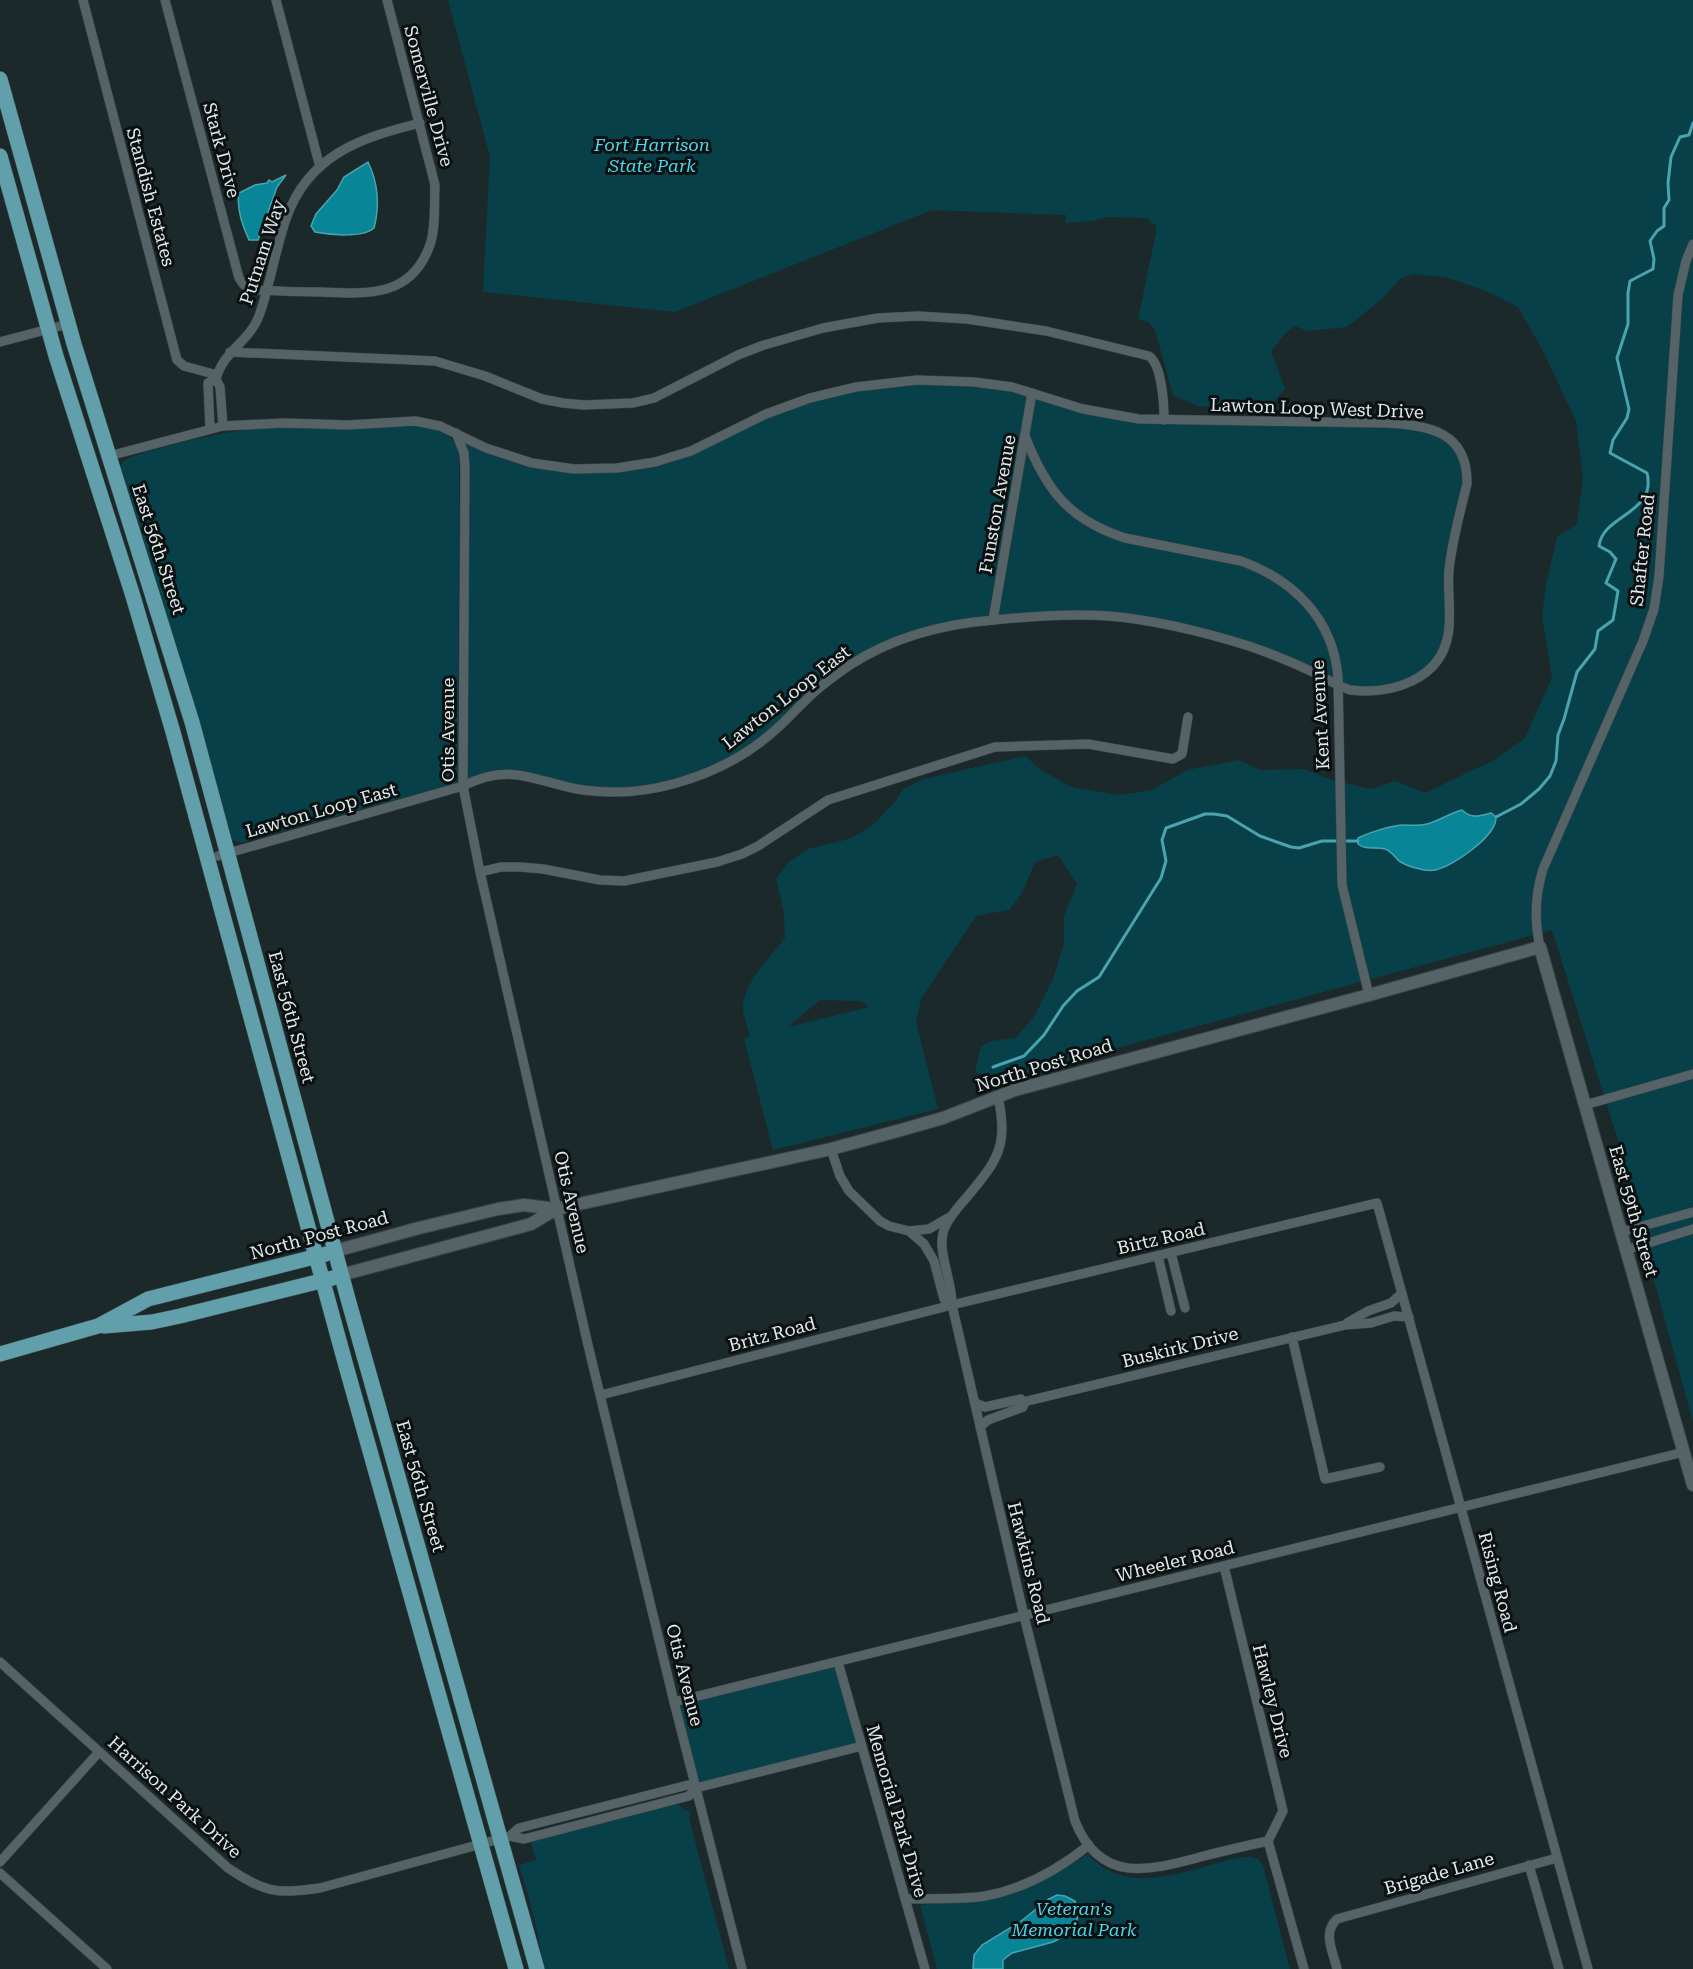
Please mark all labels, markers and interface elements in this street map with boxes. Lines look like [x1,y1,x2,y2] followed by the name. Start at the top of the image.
[400,23,458,169] street label: Somerville Drive
[199,100,245,200] street label: Stark Drive
[122,125,180,269] street label: Standish Estates
[593,134,710,176] park label: Fort Harrison State Park
[235,196,289,307] street label: Putnam Way
[1210,394,1424,422] street label: Lawton Loop West Drive
[974,433,1020,575] street label: Funston Avenue
[128,481,190,617] street label: East 56th Street
[1626,492,1658,607] street label: Shafter Road
[718,640,854,753] street label: Lawton Loop East
[1307,659,1333,770] street label: Kent Avenue
[437,678,458,782] street label: Otis Avenue
[243,778,399,842] street label: Lawton Loop East
[264,949,320,1086] street label: East 56th Street
[973,1034,1115,1096] street label: North Post Road
[1605,1143,1663,1279] street label: East 59th Street
[550,1149,594,1255] street label: Otis Avenue
[248,1206,391,1264] street label: North Post Road
[1115,1218,1207,1258] street label: Birtz Road
[726,1312,818,1356] street label: Britz Road
[1120,1322,1240,1372] street label: Buskirk Drive
[392,1418,450,1554] street label: East 56th Street
[1004,1500,1054,1627] street label: Hawkins Road
[1474,1529,1522,1635] street label: Rising Road
[1114,1536,1237,1586] street label: Wheeler Road
[662,1622,708,1728] street label: Otis Avenue
[1249,1642,1297,1760] street label: Hawley Drive
[862,1722,932,1900] street label: Memorial Park Drive
[104,1732,246,1862] street label: Harrison Park Drive
[1382,1847,1496,1899] street label: Brigade Lane
[1010,1898,1137,1940] park label: Veteran's Memorial Park

